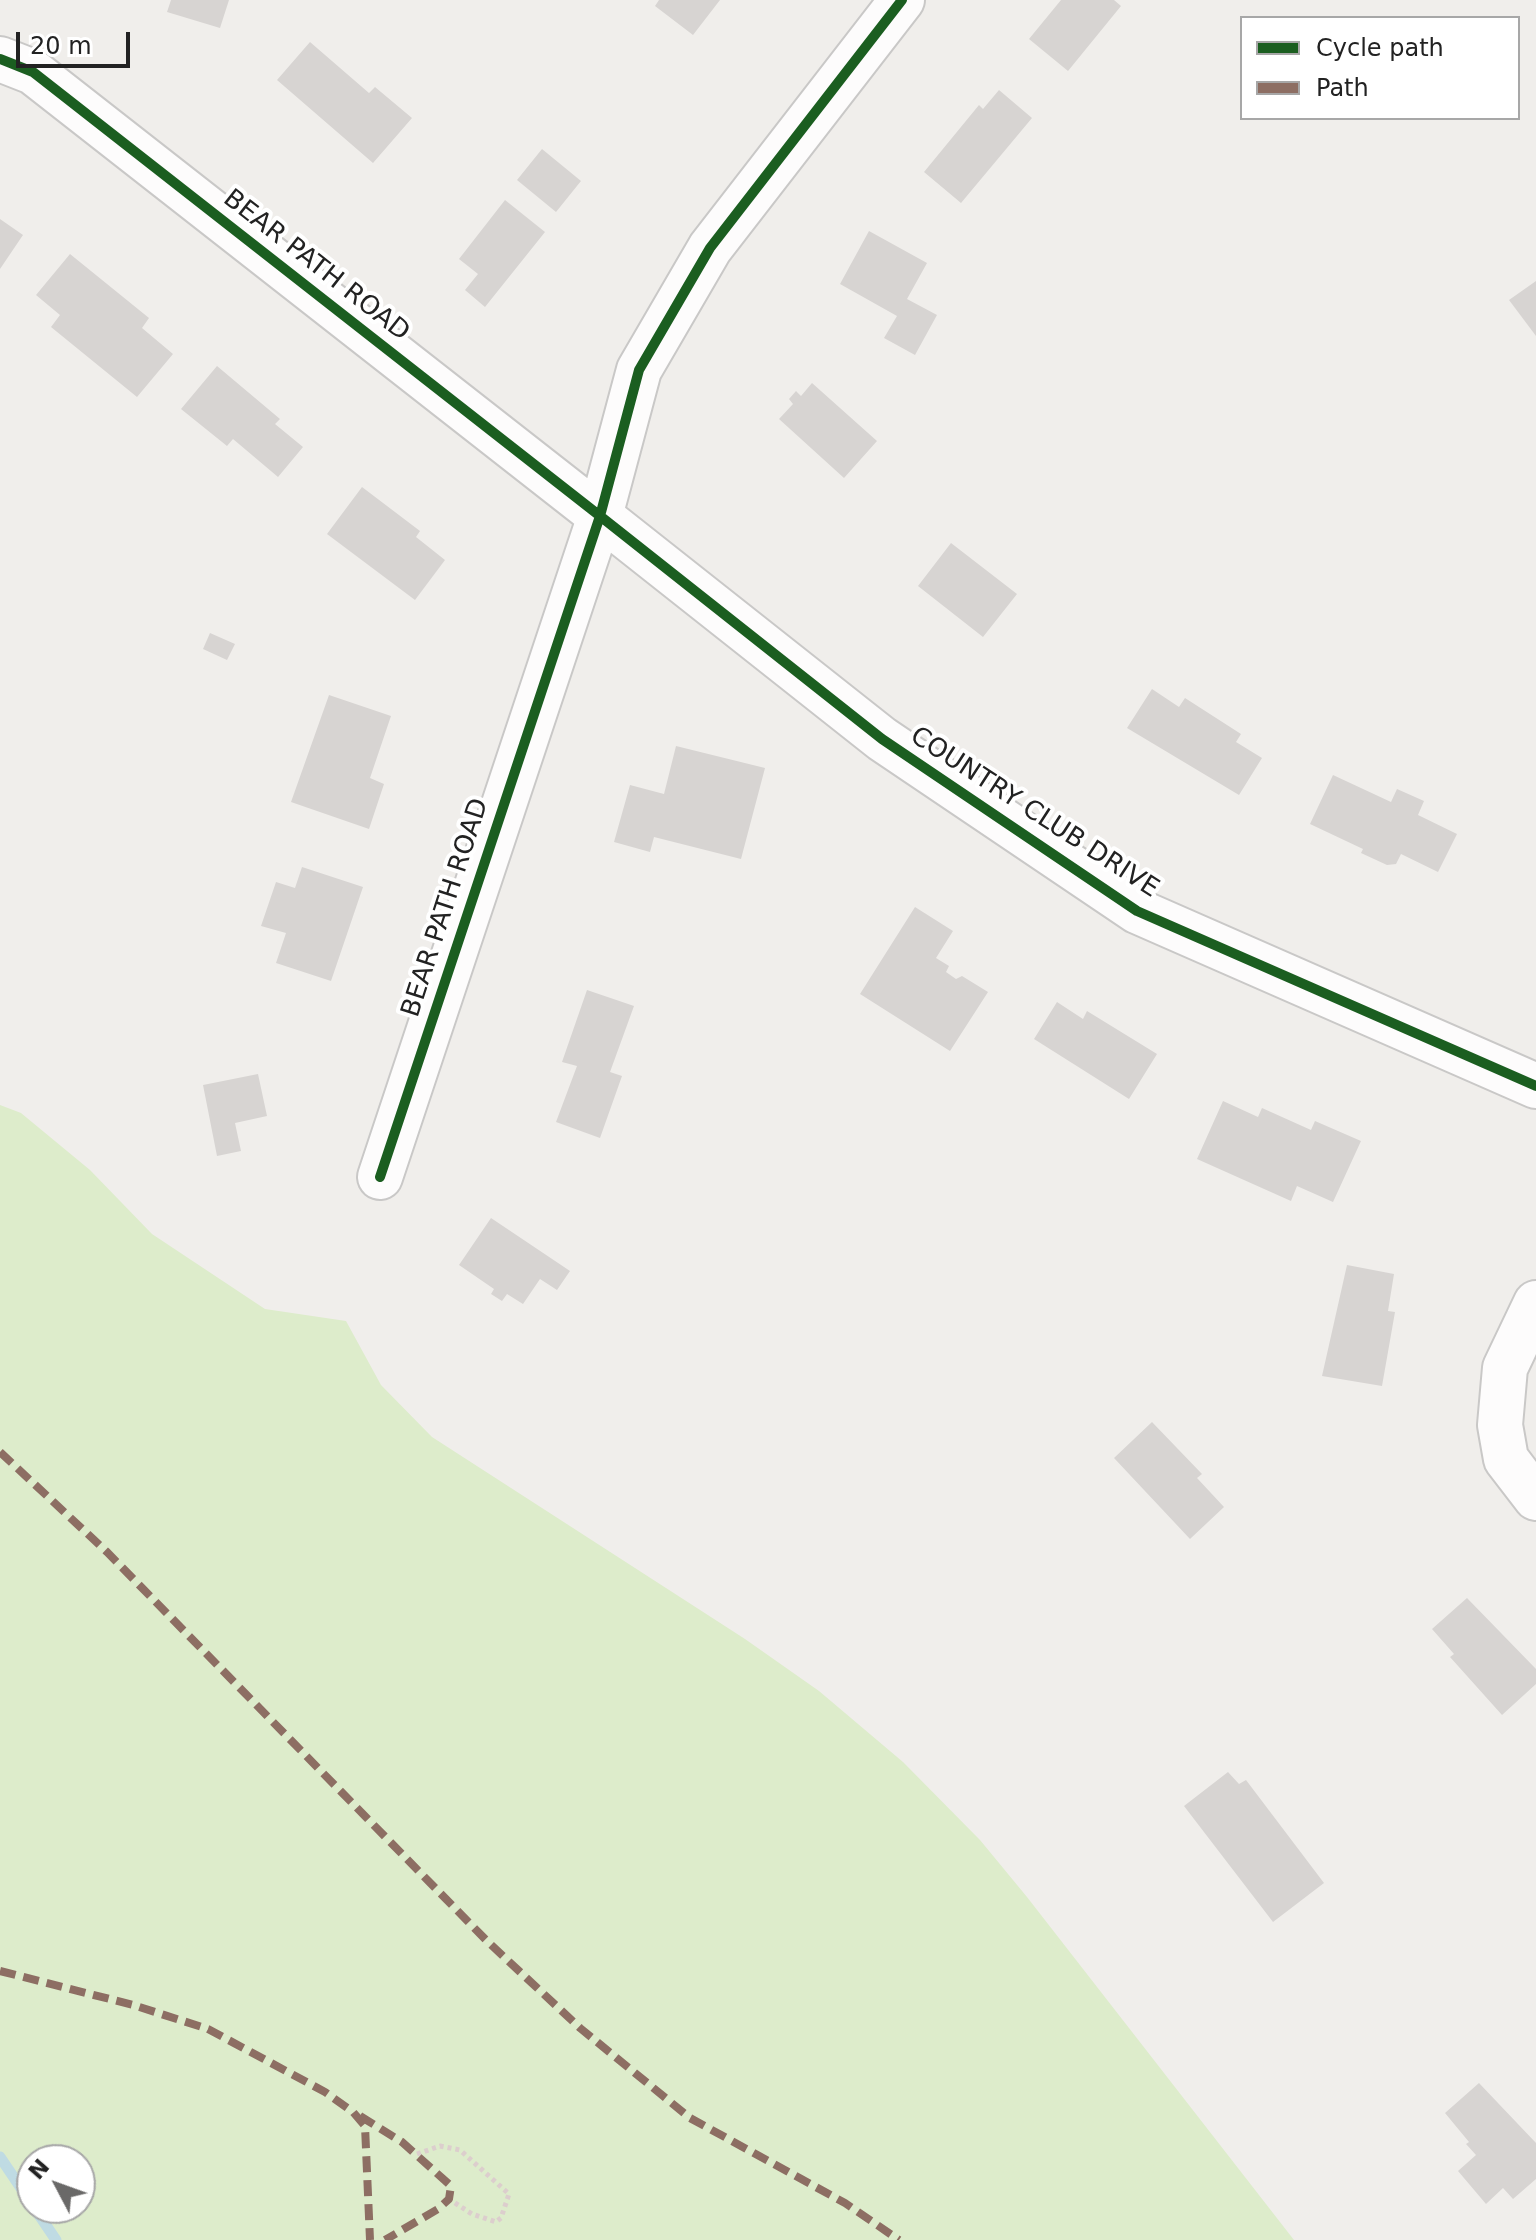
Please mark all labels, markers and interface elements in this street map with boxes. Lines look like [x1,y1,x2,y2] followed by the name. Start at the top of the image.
[20,16,134,66] scale bar
[1240,16,1520,120] legend
[30,32,92,60] text: 20 m
[1316,34,1444,62] text: Cycle path
[1316,74,1369,102] text: Path
[217,184,415,348] street label: BEAR PATH ROAD
[904,721,1164,905] street label: COUNTRY CLUB DRIVE
[396,795,496,1021] street label: BEAR PATH ROAD
[16,2144,96,2224] north arrow
[24,2154,54,2184] text: N

